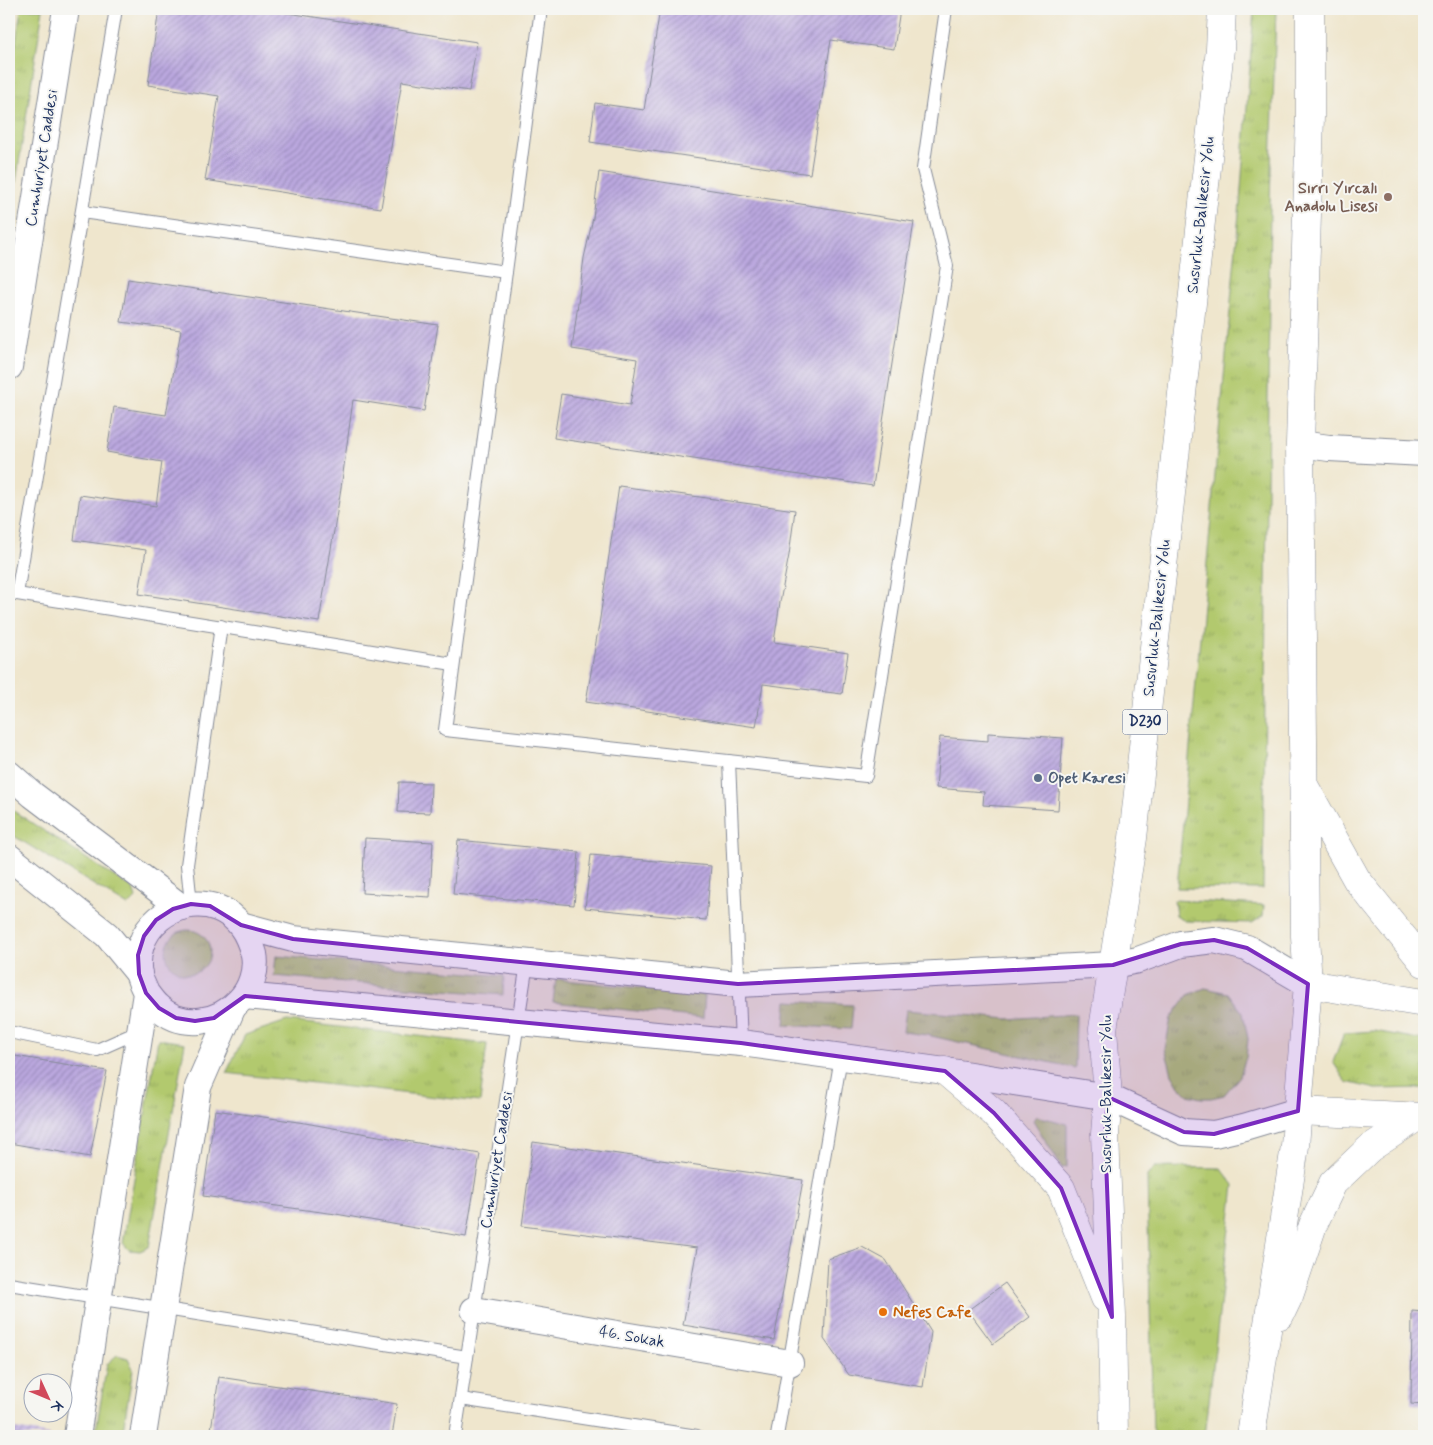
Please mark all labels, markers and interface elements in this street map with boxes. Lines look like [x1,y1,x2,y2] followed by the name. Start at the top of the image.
[21,87,63,228] street label: Cumhuriyet Caddesi
[1182,135,1220,295] street label: Susurluk-Balıkesir Yolu
[1284,178,1378,217] place label: Sırrı Yırcalı Anadolu Lisesi
[1382,191,1394,203] marker: Sırrı Yırcalı Anadolu Lisesi
[1138,538,1176,698] street label: Susurluk-Balıkesir Yolu
[1122,710,1168,734] road number: D230
[1048,768,1126,789] place label: Opet Karesi
[1032,772,1044,784] marker: Opet Karesi
[1096,1015,1117,1173] street label: Susurluk-Balıkesir Yolu
[476,1089,518,1230] street label: Cumhuriyet Caddesi
[893,1302,972,1323] place label: Nefes Cafe
[877,1306,889,1318] marker: Nefes Cafe
[598,1321,667,1353] street label: 46. Sokak
[22,1372,72,1422] north arrow
[46,1397,67,1417] text: K

